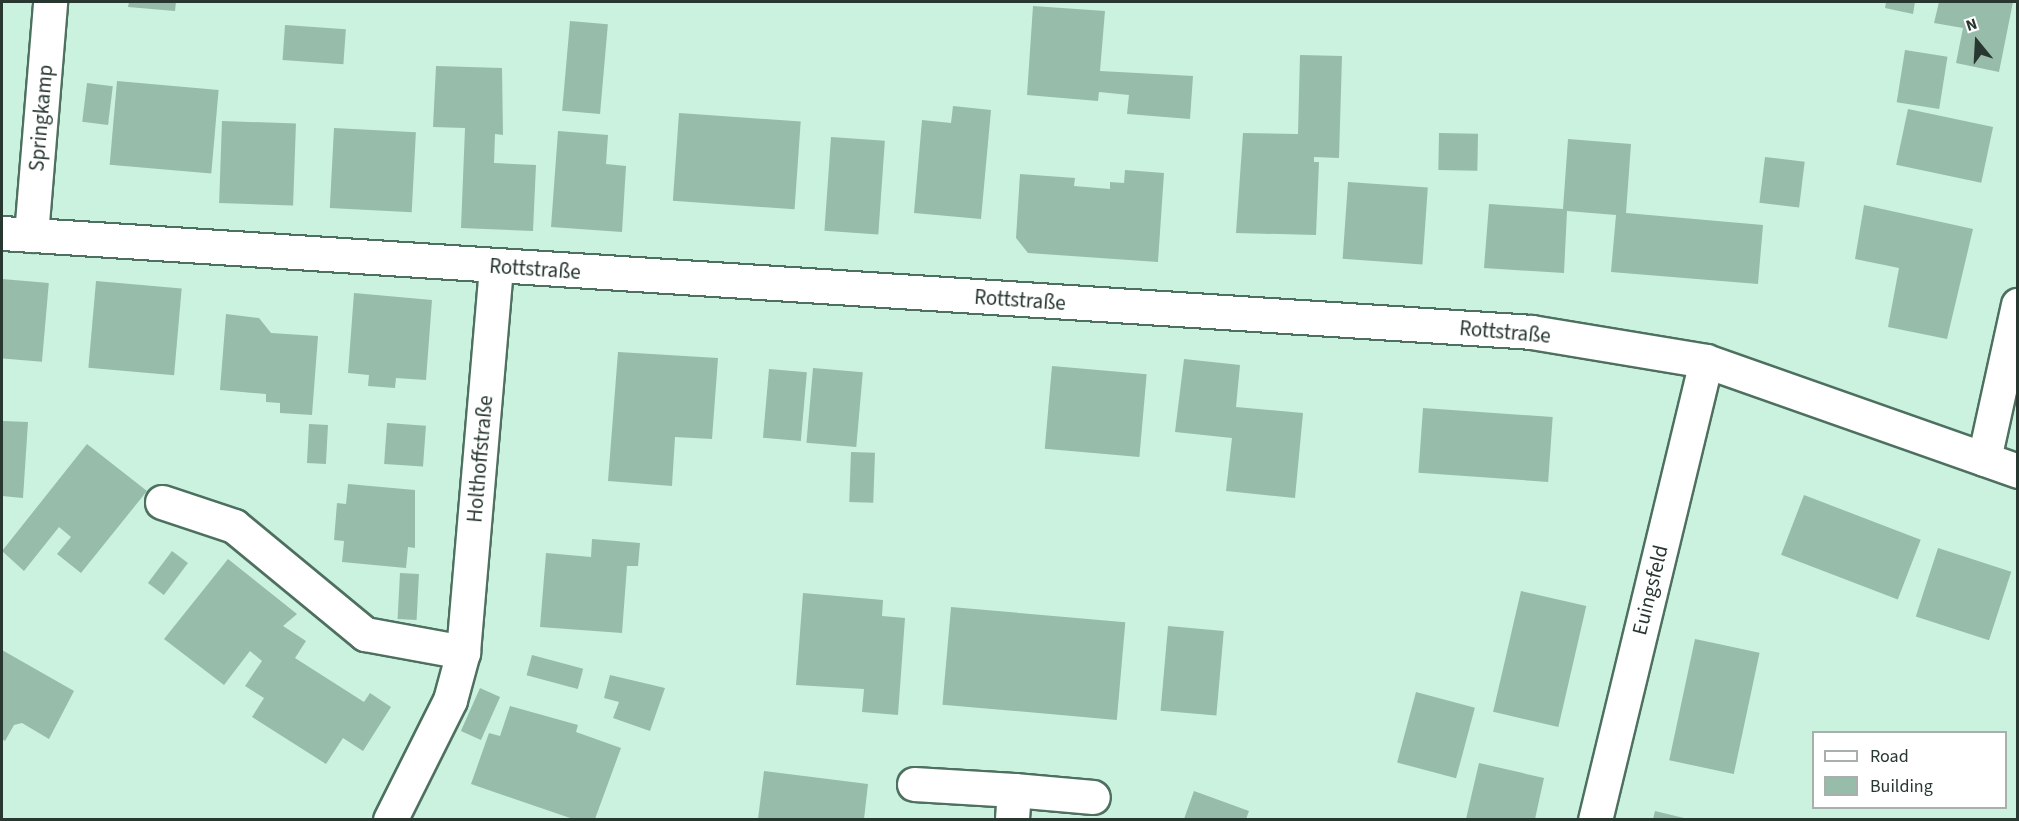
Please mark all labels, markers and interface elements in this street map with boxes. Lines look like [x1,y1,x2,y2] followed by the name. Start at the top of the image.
[1947,12,2007,72] north arrow
[1963,13,1980,37] text: N
[24,63,58,173] street label: Springkamp
[488,253,582,285] street label: Rottstraße
[973,284,1067,316] street label: Rottstraße
[1458,315,1552,349] street label: Rottstraße
[462,394,498,524] street label: Holthoffstraße
[1627,542,1673,638] street label: Euingsfeld
[1812,731,2007,809] legend
[1870,744,1909,769] text: Road
[1870,774,1933,799] text: Building

